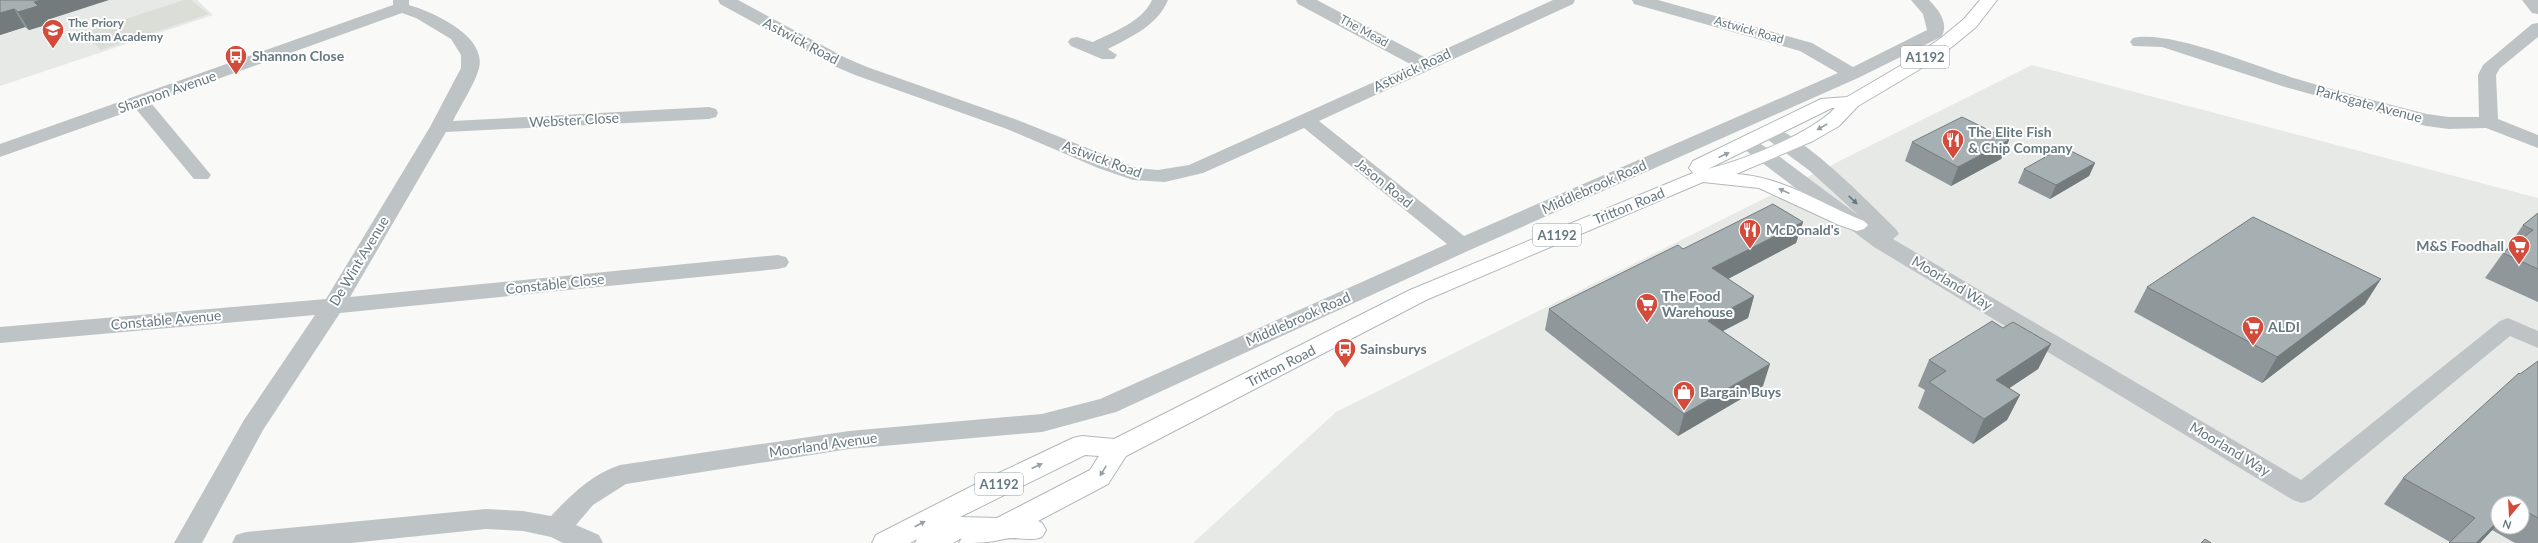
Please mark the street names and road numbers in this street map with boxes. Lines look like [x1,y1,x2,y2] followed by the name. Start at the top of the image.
[1337,11,1391,50] street label: The Mead
[1713,12,1786,47] street label: Astwick Road
[760,13,842,68] street label: Astwick Road
[1370,44,1453,95] street label: Astwick Road
[1901,46,1949,68] road number: A1192
[115,67,218,116] street label: Shannon Avenue
[2314,81,2424,126] street label: Parksgate Avenue
[529,109,619,130] street label: Webster Close
[1060,136,1144,181] street label: Astwick Road
[1352,154,1416,211] street label: Jason Road
[1539,156,1649,217] street label: Middlebrook Road
[1591,184,1667,227] street label: Tritton Road
[325,213,392,309] street label: De Wint Avenue
[1533,224,1581,246] road number: A1192
[1909,252,1996,314] street label: Moorland Way
[505,270,605,297] street label: Constable Close
[1243,288,1353,349] street label: Middlebrook Road
[110,306,222,333] street label: Constable Avenue
[1243,341,1318,390] street label: Tritton Road
[2187,418,2274,480] street label: Moorland Way
[768,428,878,461] street label: Moorland Avenue
[975,473,1023,495] road number: A1192

